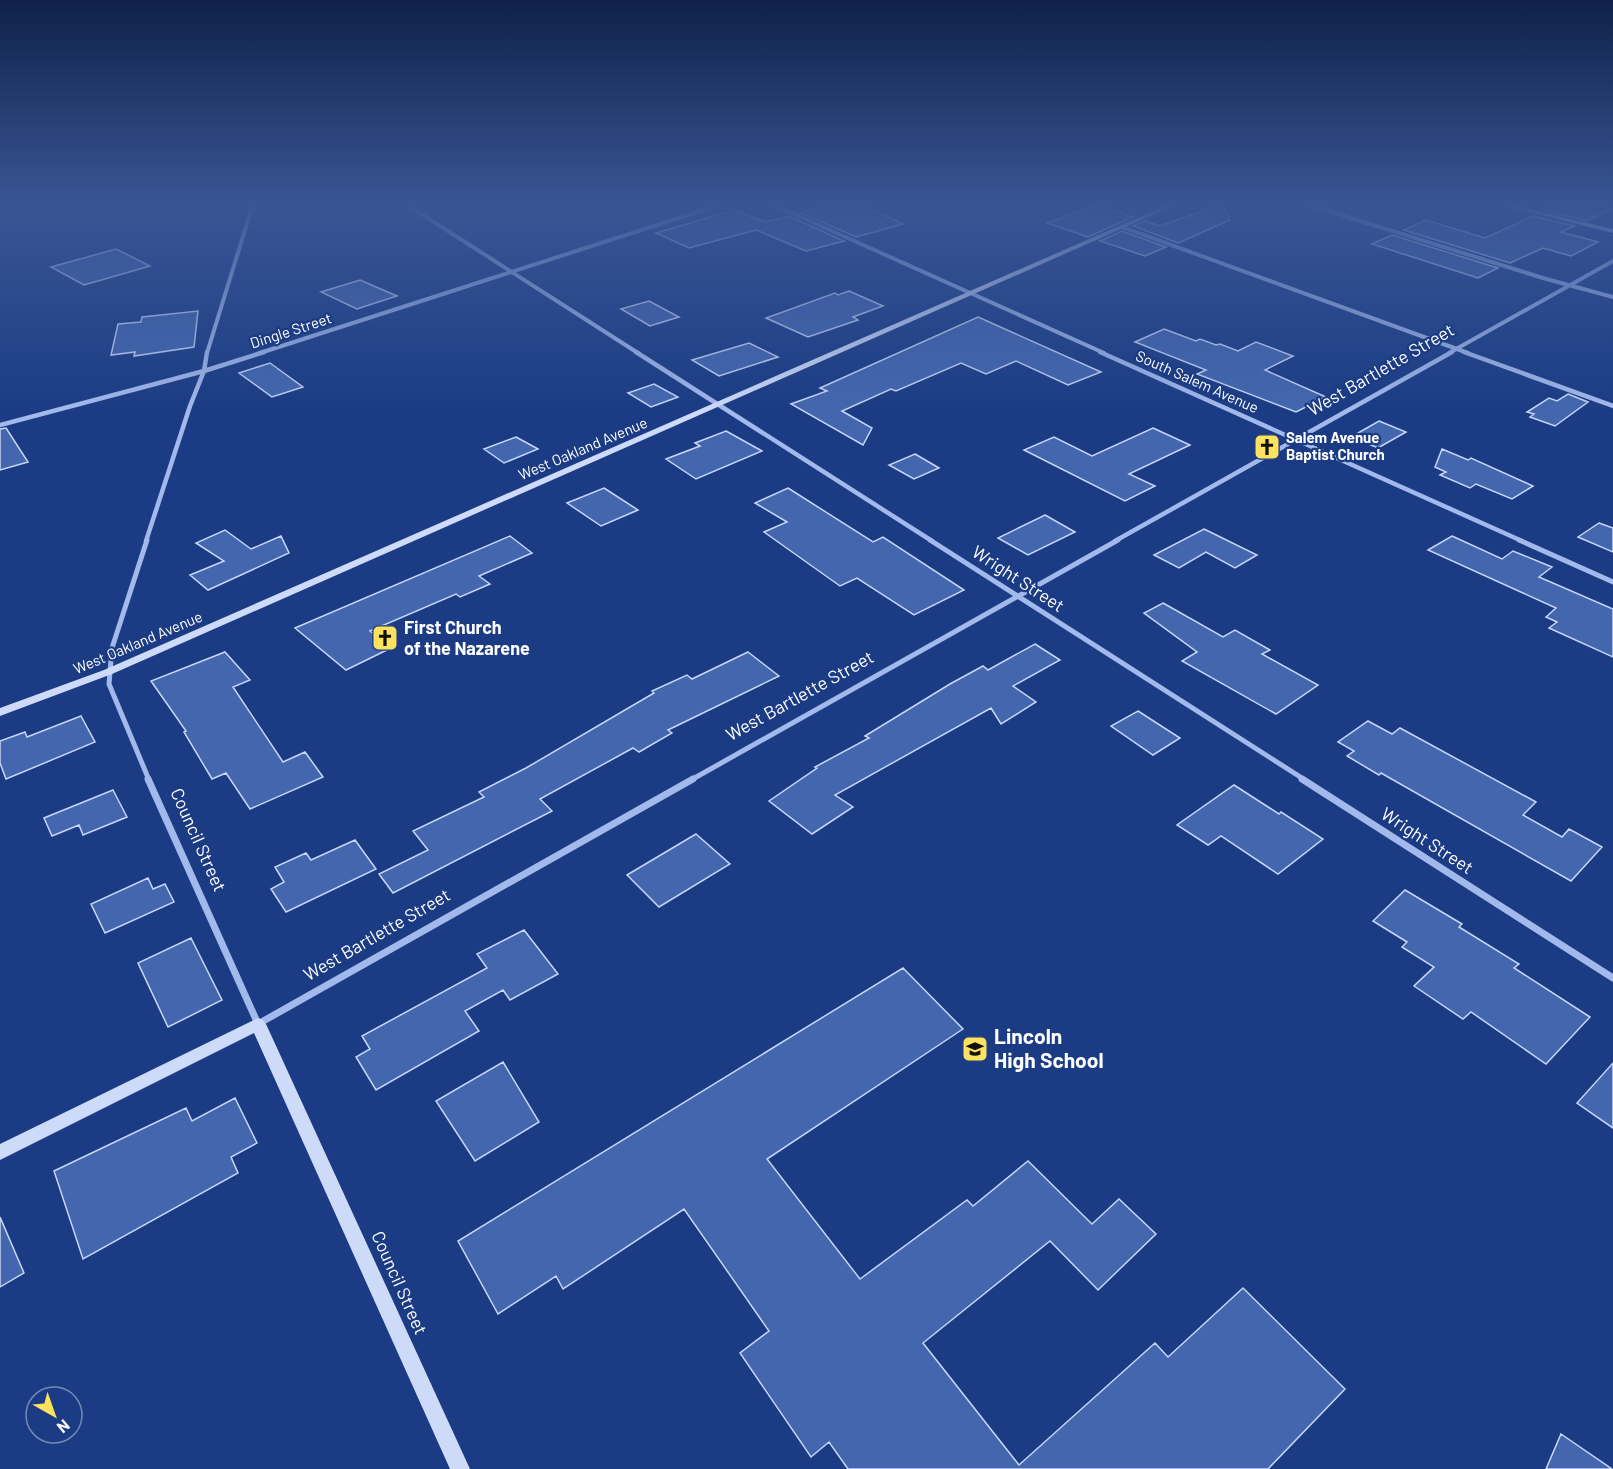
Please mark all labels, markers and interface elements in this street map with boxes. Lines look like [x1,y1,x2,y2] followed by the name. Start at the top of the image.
[248,308,334,352] street label: Dingle Street
[1303,318,1458,420] street label: West Bartlette Street
[1133,346,1262,416] street label: South Salem Avenue
[515,413,650,483] street label: West Oakland Avenue
[1286,428,1385,463] place label: Salem Avenue Baptist Church
[1252,432,1282,462] church icon: Salem Avenue Baptist Church
[968,540,1069,616] street label: Wright Street
[70,607,205,677] street label: West Oakland Avenue
[404,616,530,659] place label: First Church of the Nazarene
[370,623,400,653] church icon: First Church of the Nazarene
[722,645,877,745] street label: West Bartlette Street
[166,785,231,895] street label: Council Street
[1377,802,1478,878] street label: Wright Street
[299,883,454,985] street label: West Bartlette Street
[994,1023,1104,1072] place label: Lincoln High School
[960,1034,990,1064] school or university icon: Lincoln High School
[367,1228,432,1338] street label: Council Street
[24,1385,84,1445] north arrow
[54,1416,74,1438] text: N

